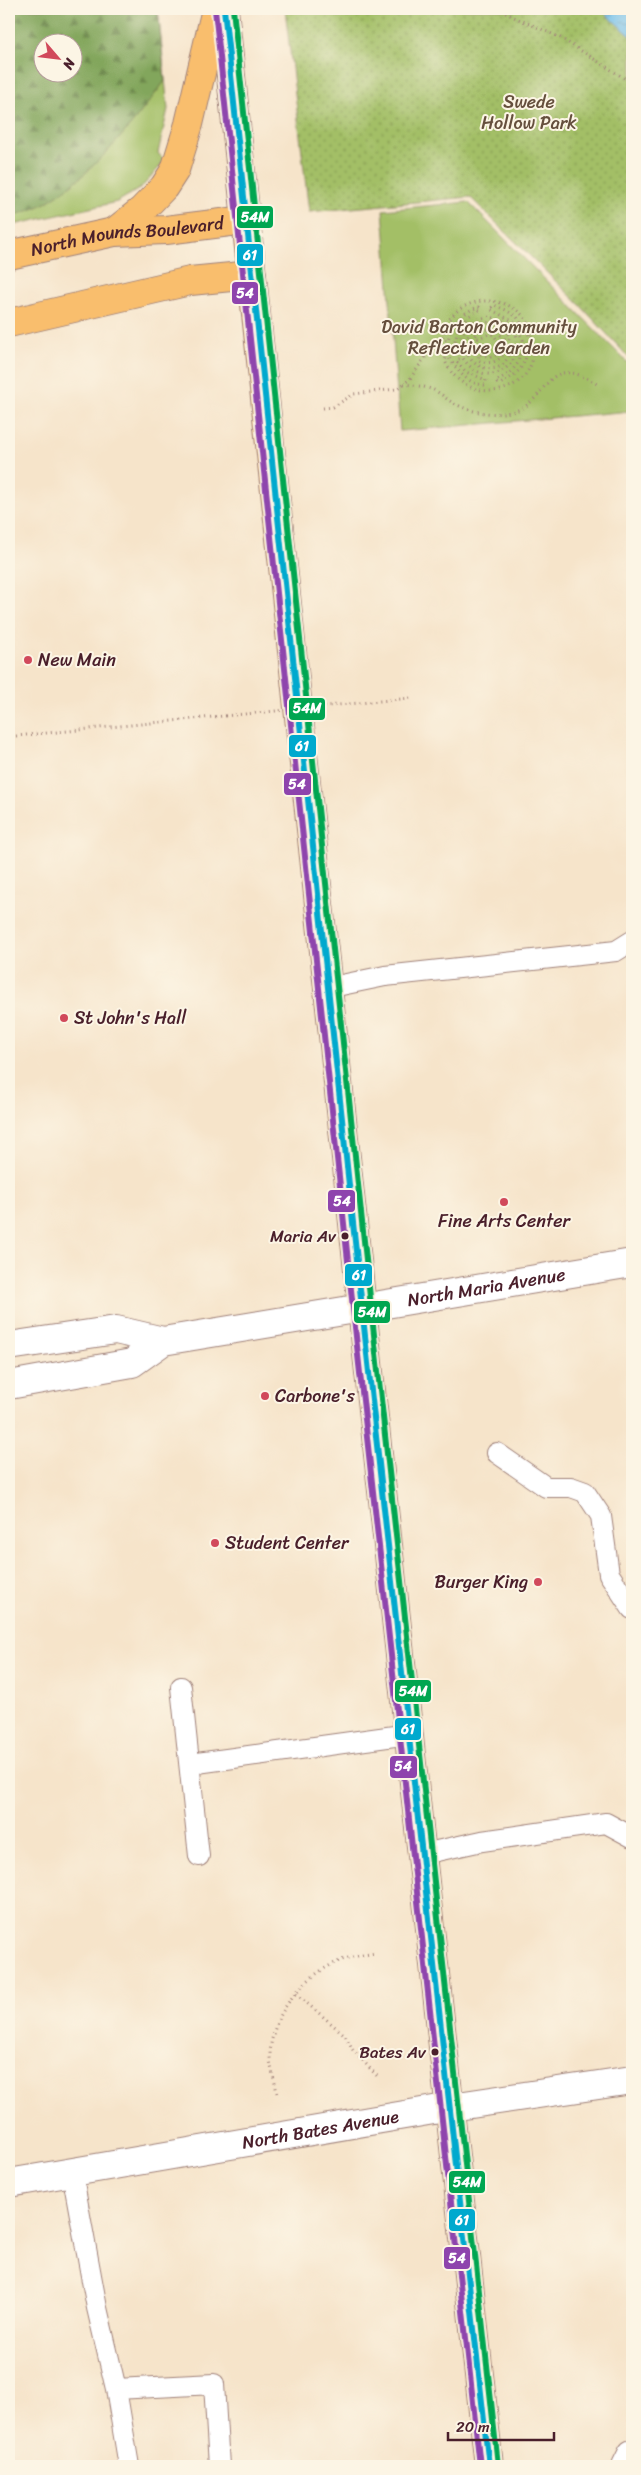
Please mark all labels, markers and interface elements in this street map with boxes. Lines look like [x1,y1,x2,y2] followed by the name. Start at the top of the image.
[32,32,82,82] north arrow
[56,53,83,74] text: N
[481,86,577,139] park label: Swede Hollow Park
[236,205,274,229] line badge: 54M
[241,205,270,230] text: 54M
[28,207,227,266] street label: North Mounds Boulevard
[236,243,264,267] line badge: 61
[242,243,257,268] text: 61
[231,281,259,305] line badge: 54
[236,281,254,306] text: 54
[381,311,577,364] park label: David Barton Community Reflective Garden
[38,644,116,676] place label: New Main
[22,654,34,666] marker: New Main
[293,696,322,721] text: 54M
[288,697,326,721] line badge: 54M
[288,734,317,758] line badge: 61
[294,734,309,759] text: 61
[283,772,312,796] line badge: 54
[288,772,306,797] text: 54
[74,1002,187,1034] place label: St John's Hall
[58,1012,70,1024] marker: St John's Hall
[327,1189,356,1213] line badge: 54
[333,1189,351,1214] text: 54
[498,1196,510,1208] marker: Fine Arts Center
[438,1205,572,1237] place label: Fine Arts Center
[270,1221,337,1251] place label: Maria Av
[340,1231,350,1241] marker: Maria Av
[405,1258,568,1316] street label: North Maria Avenue
[344,1263,373,1287] line badge: 61
[351,1263,366,1288] text: 61
[353,1300,391,1324] line badge: 54M
[358,1300,387,1325] text: 54M
[275,1380,356,1412] place label: Carbone's
[259,1390,271,1402] marker: Carbone's
[225,1527,350,1559] place label: Student Center
[209,1537,221,1549] marker: Student Center
[435,1566,528,1598] place label: Burger King
[532,1576,544,1588] marker: Burger King
[394,1679,432,1703] line badge: 54M
[399,1679,428,1704] text: 54M
[394,1717,422,1741] line badge: 61
[400,1717,415,1742] text: 61
[394,1754,412,1779] text: 54
[389,1755,418,1779] line badge: 54
[359,2037,427,2067] place label: Bates Av
[430,2047,440,2057] marker: Bates Av
[240,2100,402,2159] street label: North Bates Avenue
[448,2170,486,2194] line badge: 54M
[453,2170,482,2195] text: 54M
[448,2208,476,2232] line badge: 61
[454,2208,469,2233] text: 61
[443,2246,471,2270] line badge: 54
[448,2246,466,2271] text: 54
[448,2410,555,2442] scale bar
[456,2414,490,2440] text: 20 m

